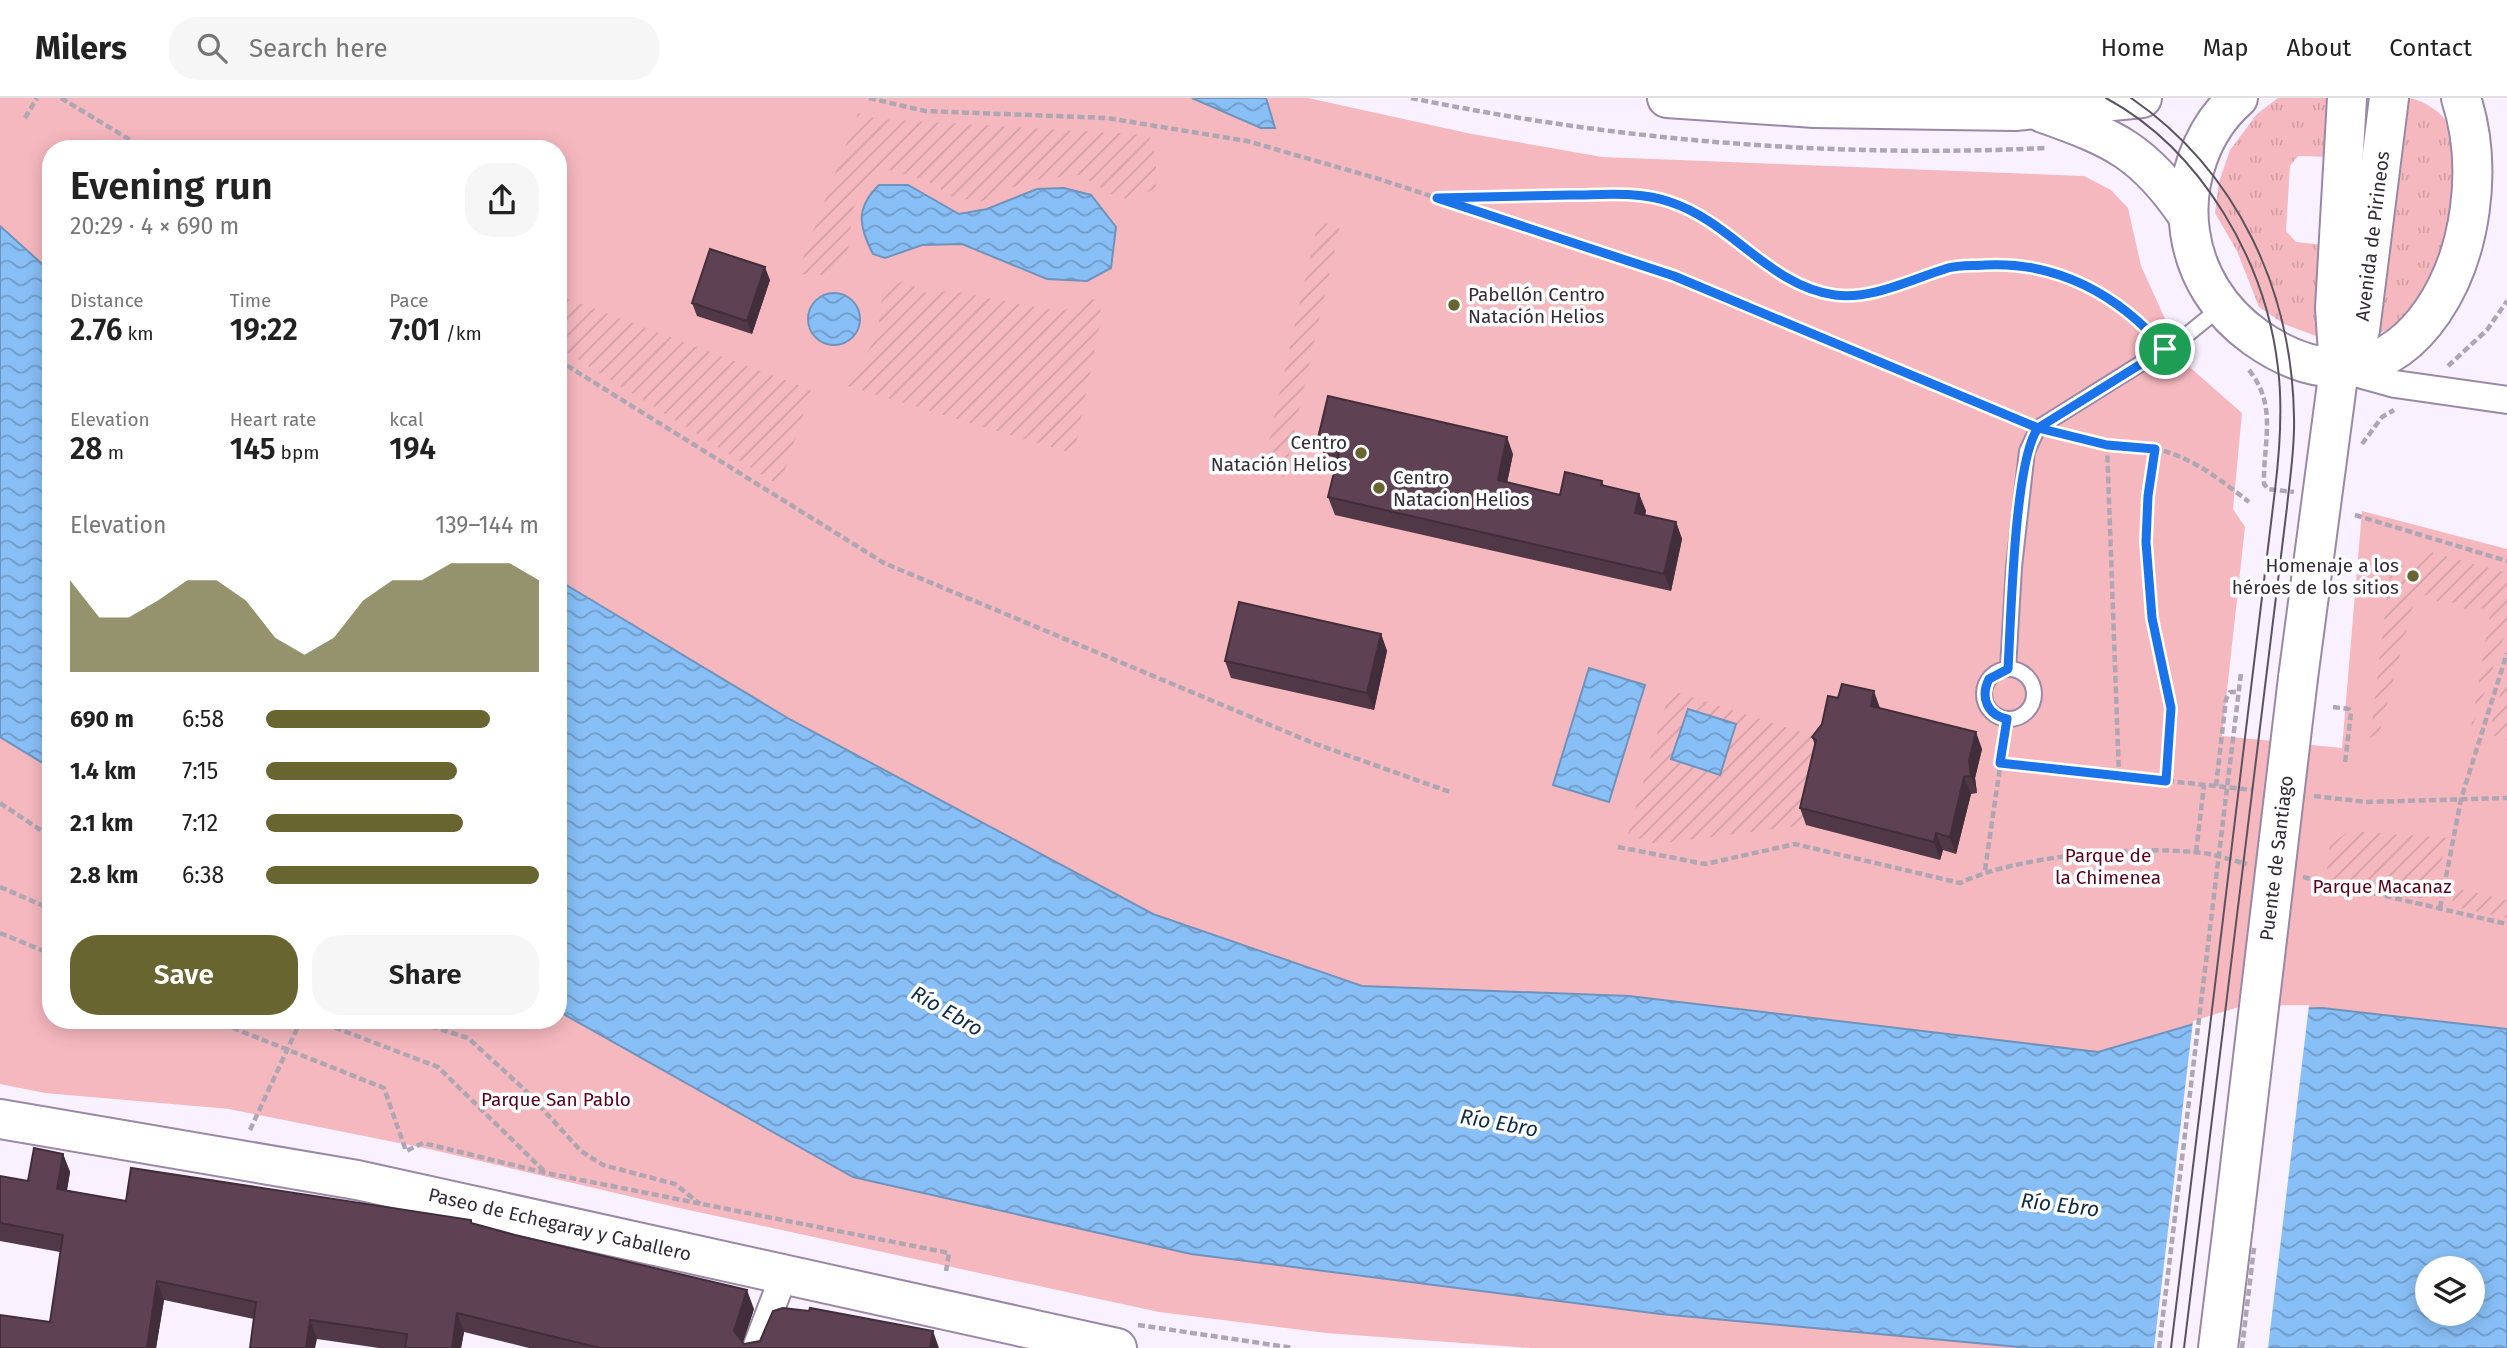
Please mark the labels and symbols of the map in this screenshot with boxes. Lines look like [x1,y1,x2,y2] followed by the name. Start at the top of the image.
[2351,150,2394,322] street label: Avenida de Pirineos
[1468,283,1605,328] place label: Pabellón Centro Natación Helios
[1446,297,1462,313] marker: Pabellón Centro Natación Helios
[2135,319,2195,379] pin
[1211,431,1347,476] place label: Centro Natación Helios
[1353,445,1369,461] marker: Centro Natación Helios
[1393,466,1529,511] place label: Centro Natacion Helios
[1371,480,1387,496] marker: Centro Natacion Helios
[2232,554,2399,599] place label: Homenaje a los héroes de los sitios
[2405,568,2421,584] marker: Homenaje a los héroes de los sitios
[2255,774,2298,942] street label: Puente de Santiago
[2055,844,2161,889] park label: Parque de la Chimenea
[2312,875,2452,898] park label: Parque Macanaz
[906,980,988,1042] water label: Río Ebro
[481,1088,631,1111] park label: Parque San Pablo
[1458,1103,1540,1143] water label: Río Ebro
[426,1183,694,1266] street label: Paseo de Echegaray y Caballero
[2019,1187,2101,1223] water label: Río Ebro

